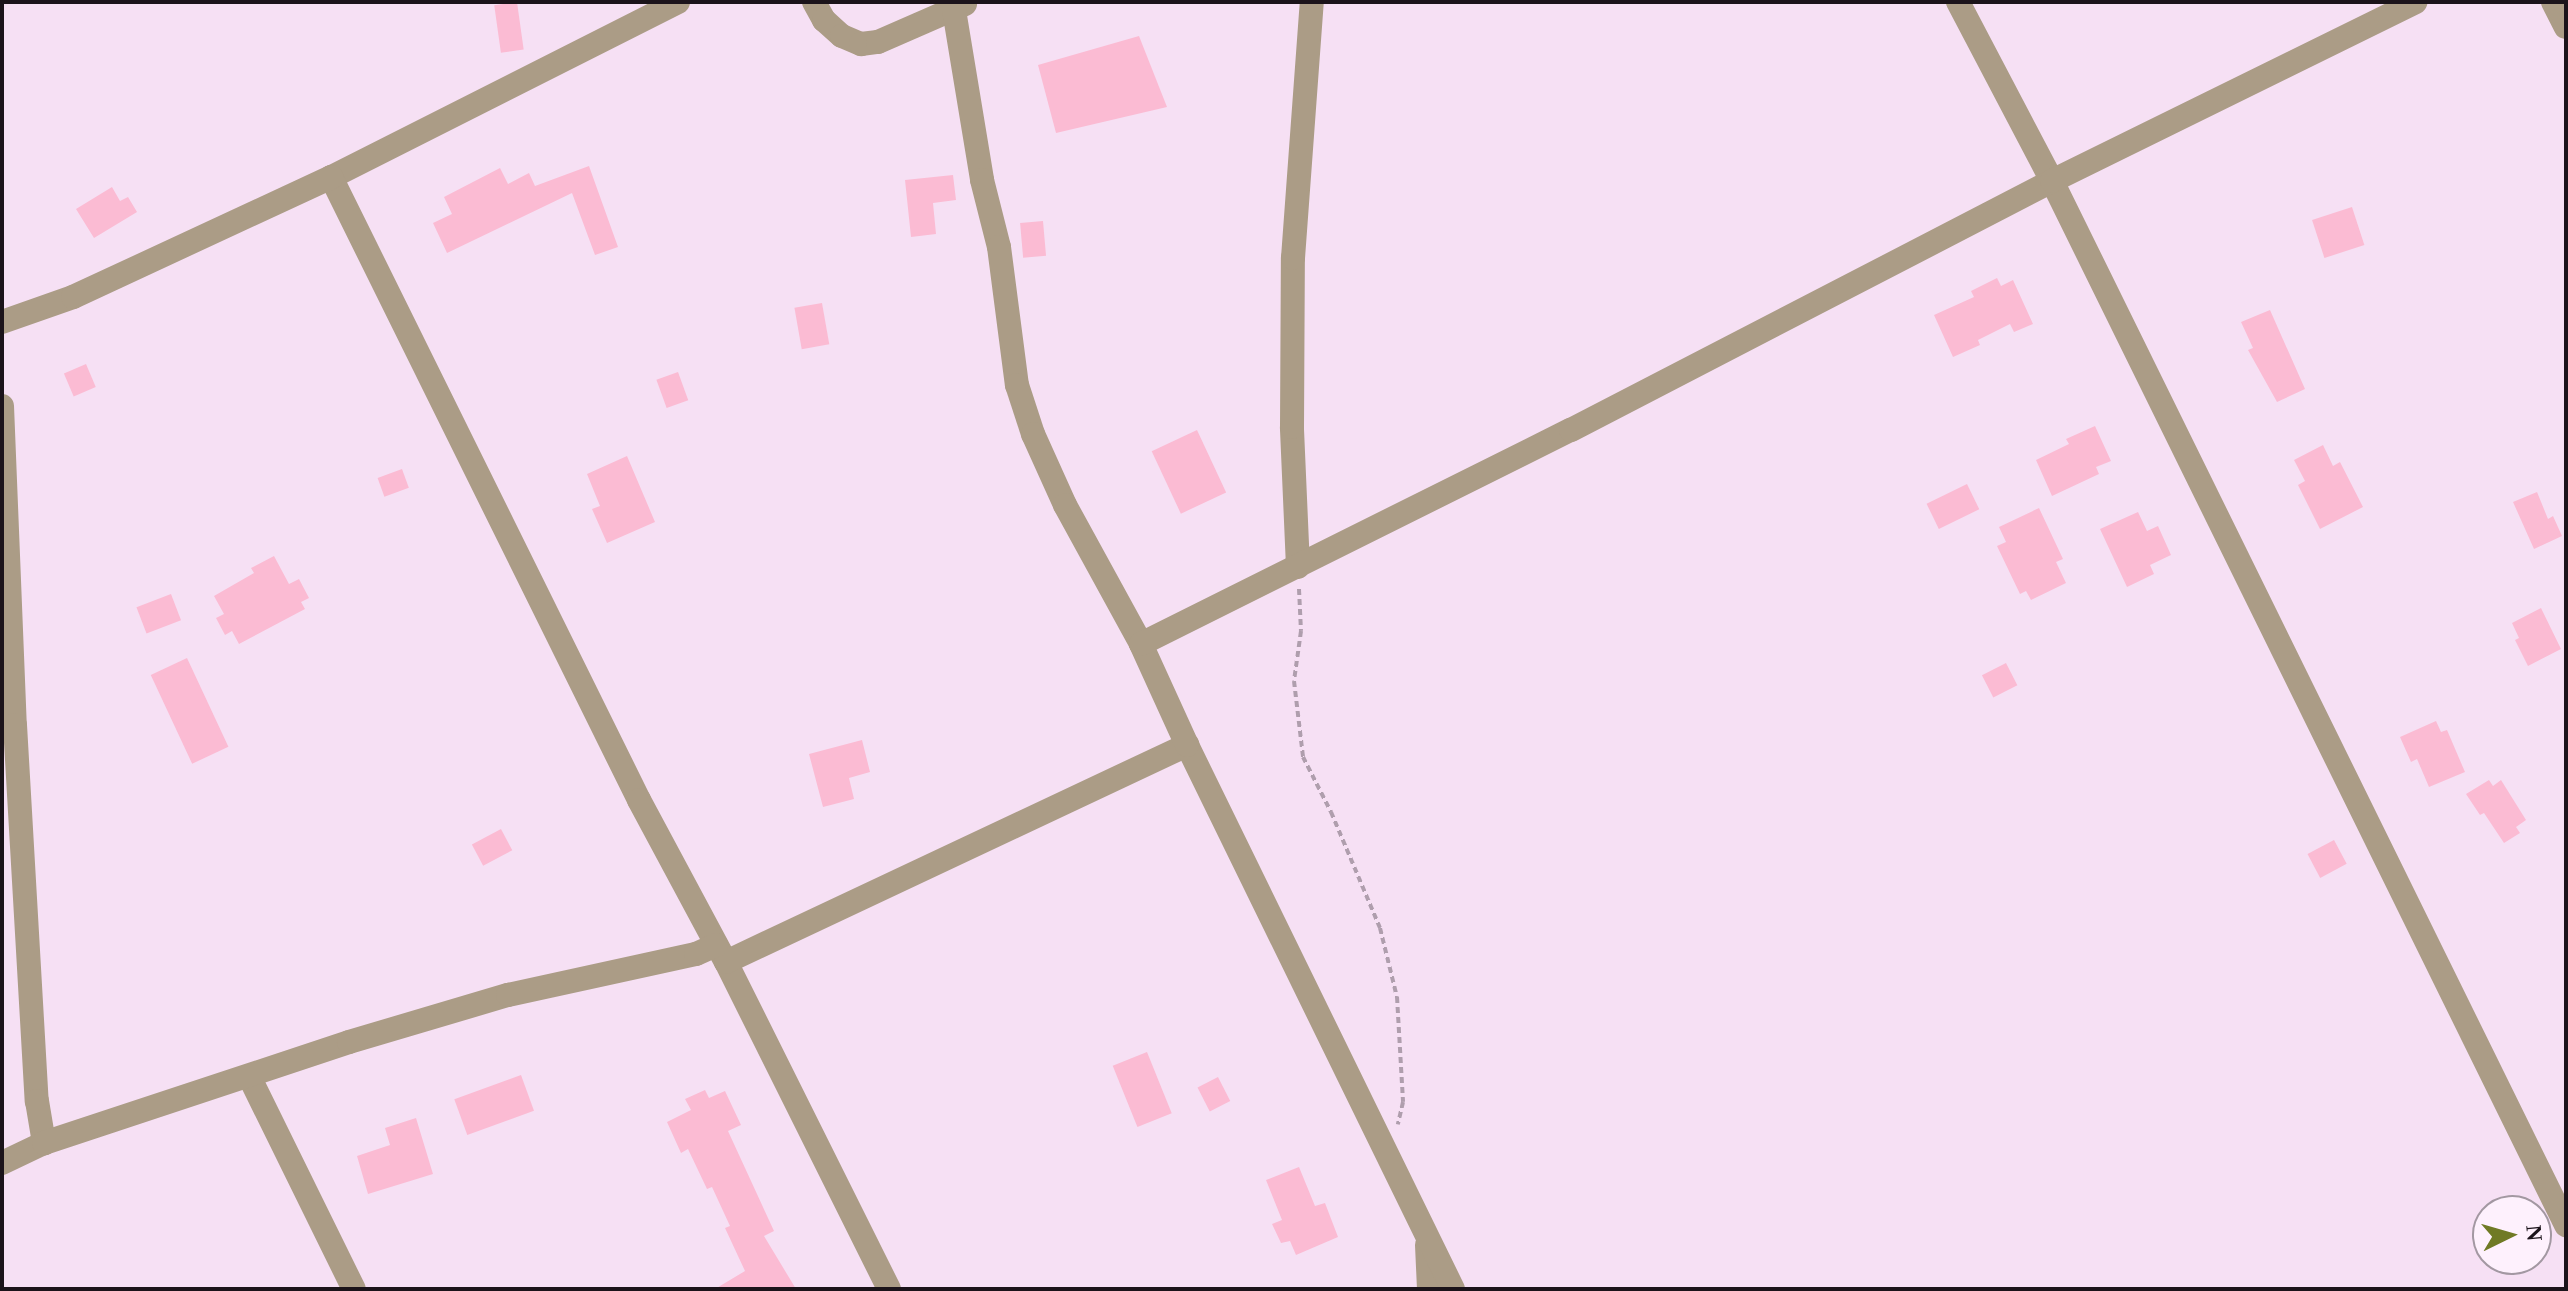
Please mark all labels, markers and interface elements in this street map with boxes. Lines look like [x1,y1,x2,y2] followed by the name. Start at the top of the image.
[2472,1195,2552,1275] north arrow
[2521,1224,2548,1242] text: N

